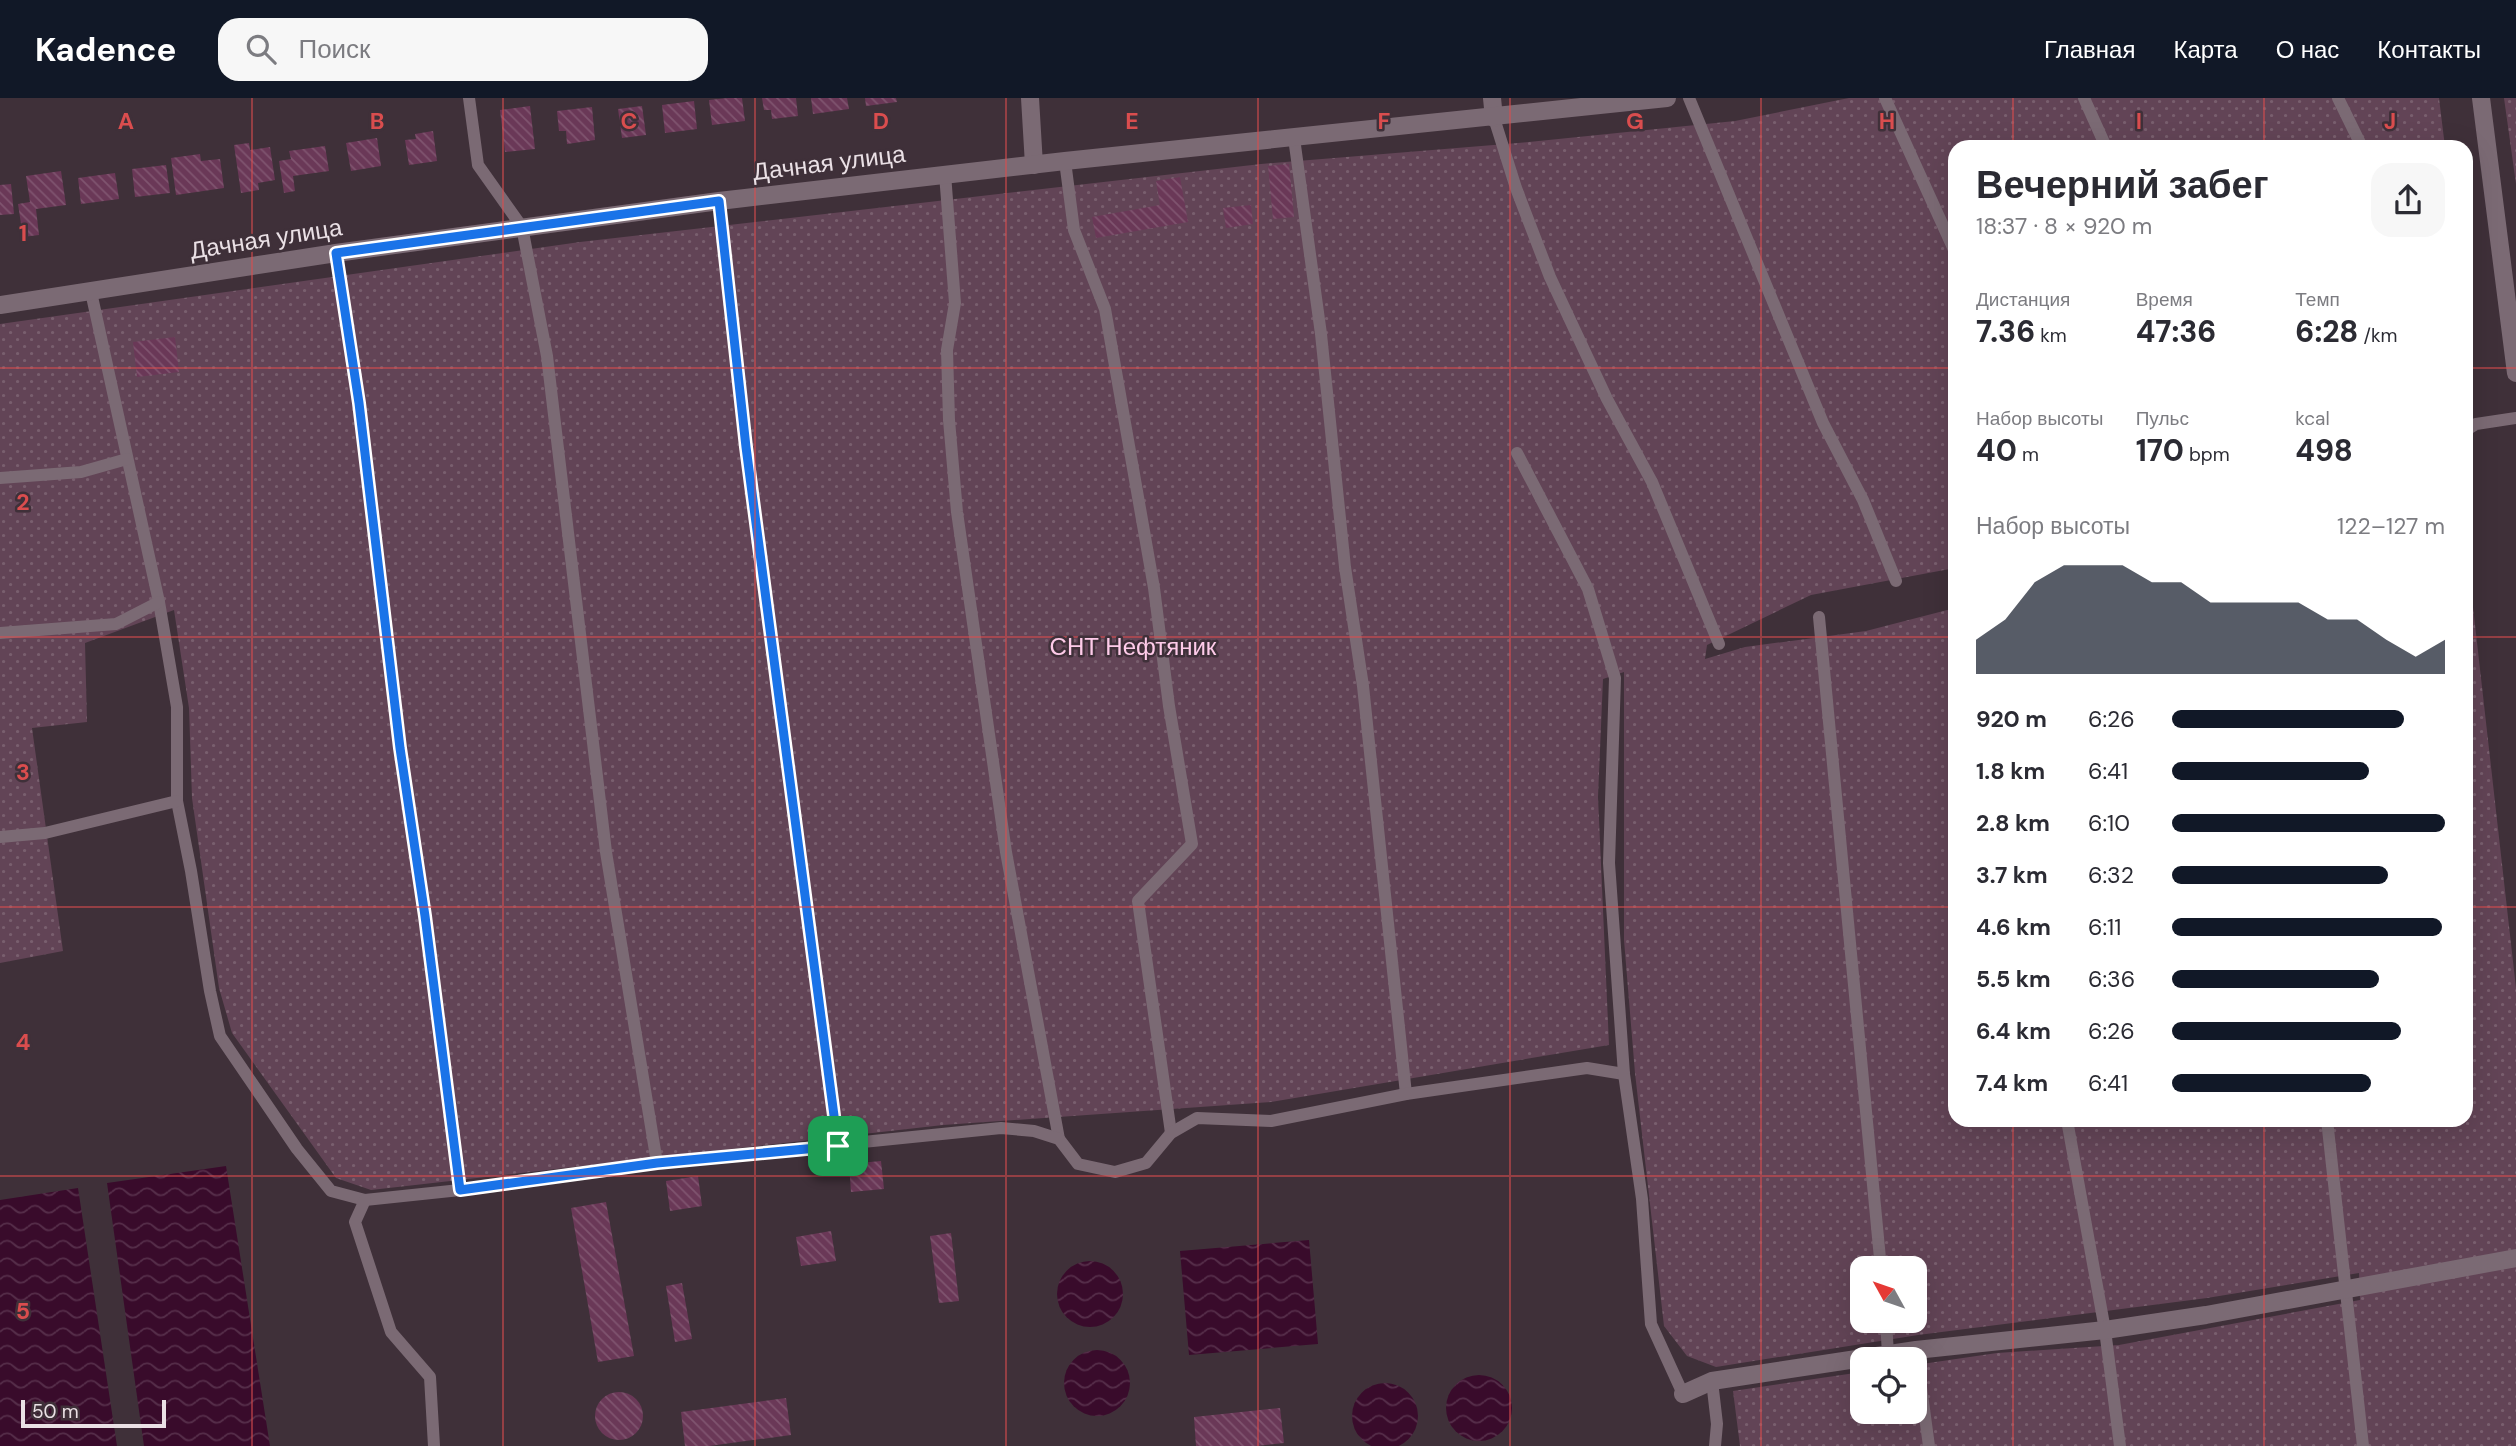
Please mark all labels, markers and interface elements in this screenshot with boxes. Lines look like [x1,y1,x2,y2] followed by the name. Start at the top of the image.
[218,18,708,81] search box
[35,28,176,71] text: Kadence
[242,30,280,68] icon: search
[298,32,370,66] text: Поиск
[2044,34,2135,65] text: Главная
[2173,34,2238,65] text: Карта
[2276,34,2339,65] text: О нас
[2377,34,2481,65] text: Контакты
[118,106,134,136] text: A
[370,106,384,136] text: B
[621,106,637,136] text: C
[873,106,889,136] text: D
[1125,106,1139,136] text: E
[1378,106,1391,136] text: F
[1626,106,1644,136] text: G
[1879,106,1895,136] text: H
[2136,106,2142,136] text: I
[2384,106,2396,136] text: J
[751,138,908,187] street label: Дачная улица
[1976,160,2268,210] text: Вечерний забег
[2371,163,2445,237] button: share
[188,211,345,266] street label: Дачная улица
[1976,211,2152,241] text: 18:37 · 8 × 920 m
[19,218,27,248] text: 1
[1976,287,2070,312] text: Дистанция
[2136,287,2193,312] text: Время
[2295,287,2340,312] text: Темп
[1976,312,2035,351] text: 7.36
[2136,312,2216,351] text: 47:36
[2295,312,2358,351] text: 6:28
[2035,323,2067,348] text: km
[2358,323,2397,348] text: /km
[1976,406,2103,431] text: Набор высоты
[2136,406,2189,431] text: Пульс
[2295,406,2330,431] text: kcal
[1976,431,2017,470] text: 40
[2136,431,2184,470] text: 170
[2295,431,2353,470] text: 498
[2017,442,2039,467] text: m
[2184,442,2230,467] text: bpm
[16,487,30,517] text: 2
[1976,511,2130,541] text: Набор высоты
[2337,511,2445,541] text: 122–127 m
[1050,631,1217,662] park label: СНТ Нефтяник
[1976,704,2047,734] text: 920 m
[2088,704,2135,734] text: 6:26
[1976,756,2045,786] text: 1.8 km
[2088,756,2128,786] text: 6:41
[16,757,30,787] text: 3
[1976,808,2050,838] text: 2.8 km
[2088,808,2130,838] text: 6:10
[1976,860,2048,890] text: 3.7 km
[2088,860,2134,890] text: 6:32
[1976,912,2051,942] text: 4.6 km
[2088,912,2121,942] text: 6:11
[1976,964,2051,994] text: 5.5 km
[2088,964,2135,994] text: 6:36
[1976,1016,2051,1046] text: 6.4 km
[2088,1016,2135,1046] text: 6:26
[16,1027,31,1057] text: 4
[1976,1068,2048,1098] text: 7.4 km
[2088,1068,2128,1098] text: 6:41
[808,1116,868,1176] pin
[819,1127,857,1165] icon: arrive
[1850,1256,1927,1334] north arrow
[1850,1256,1927,1424] map controls
[16,1296,30,1326] text: 5
[1850,1347,1927,1424] button: locate
[21,1397,166,1429] scale bar
[32,1399,79,1424] text: 50 m

